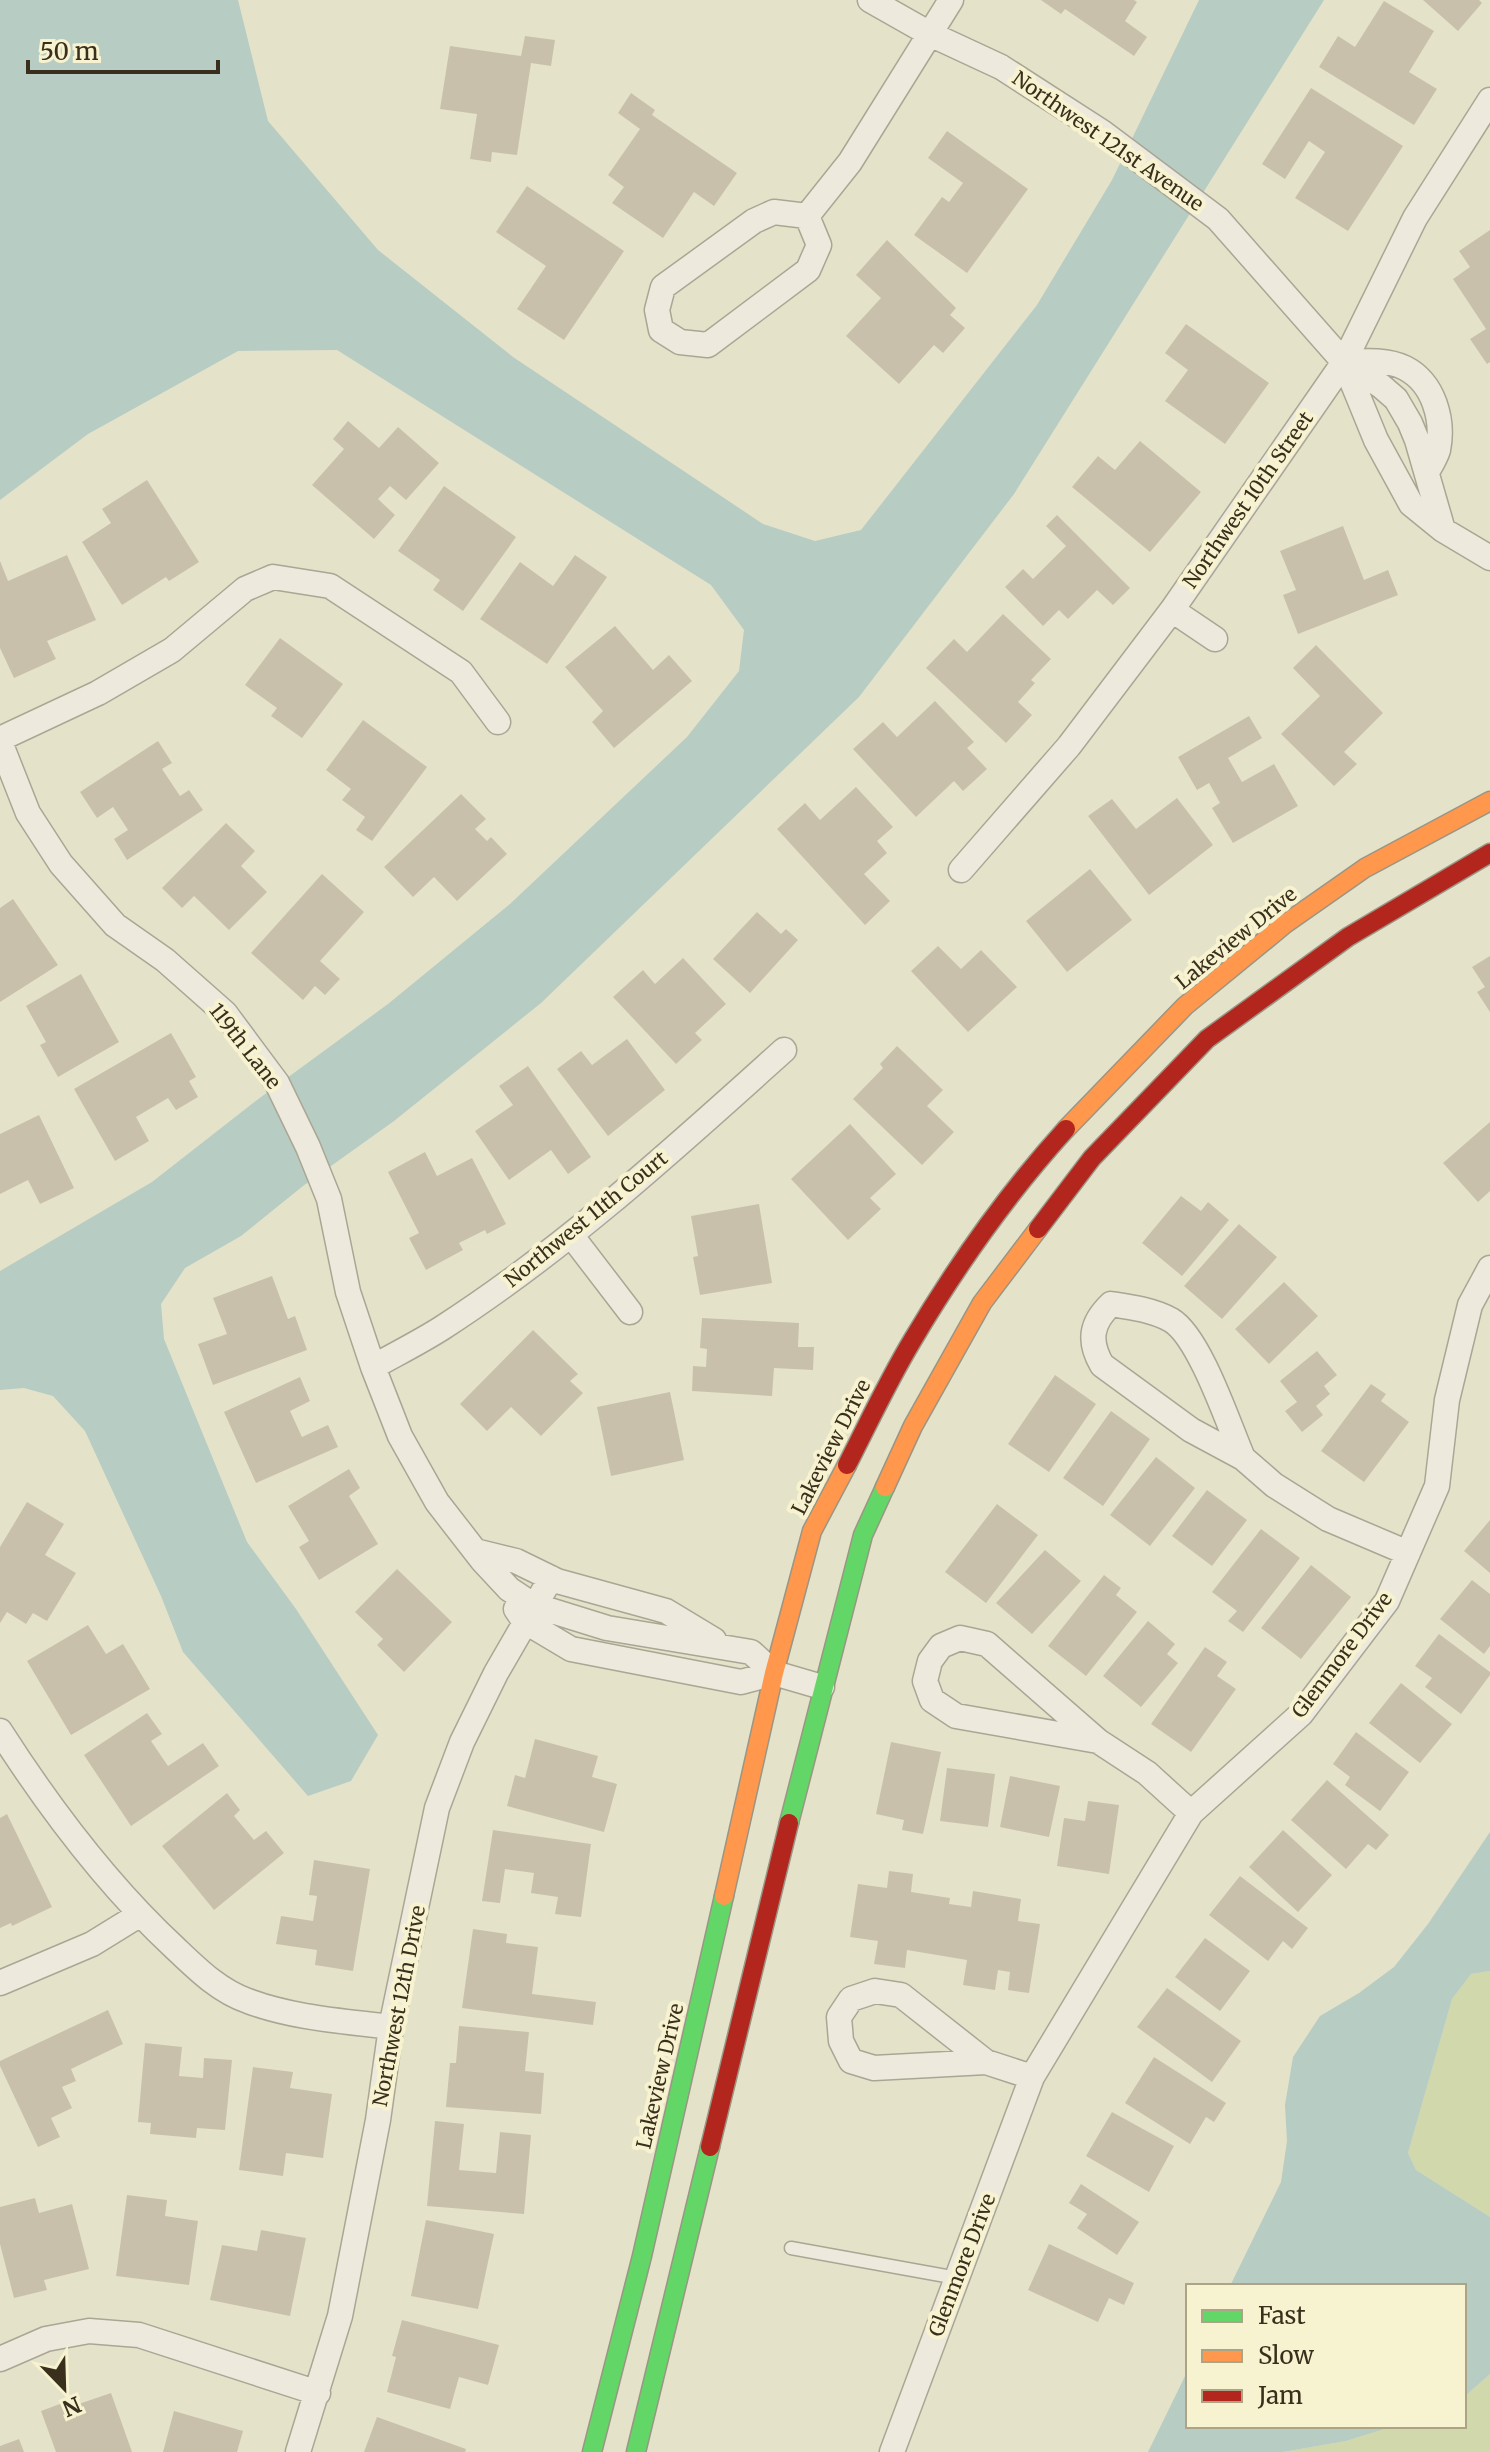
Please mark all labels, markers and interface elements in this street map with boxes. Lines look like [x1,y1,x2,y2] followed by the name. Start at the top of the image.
[28,24,218,74] scale bar
[40,36,99,67] text: 50 m
[1008,65,1209,216] street label: Northwest 121st Avenue
[1177,406,1318,593] street label: Northwest 10th Street
[1170,881,1301,994] street label: Lakeview Drive
[204,998,287,1093] street label: 119th Lane
[499,1145,672,1292] street label: Northwest 11th Court
[786,1375,875,1519] street label: Lakeview Drive
[1286,1587,1397,1723] street label: Glenmore Drive
[367,1903,430,2109] street label: Northwest 12th Drive
[631,2001,688,2151] street label: Lakeview Drive
[923,2190,1000,2340] street label: Glenmore Drive
[1186,2284,1466,2428] legend
[1258,2300,1306,2331] text: Fast
[1258,2340,1314,2371] text: Slow
[24,2348,104,2428] north arrow
[1257,2380,1303,2411] text: Jam
[58,2390,85,2423] text: N

